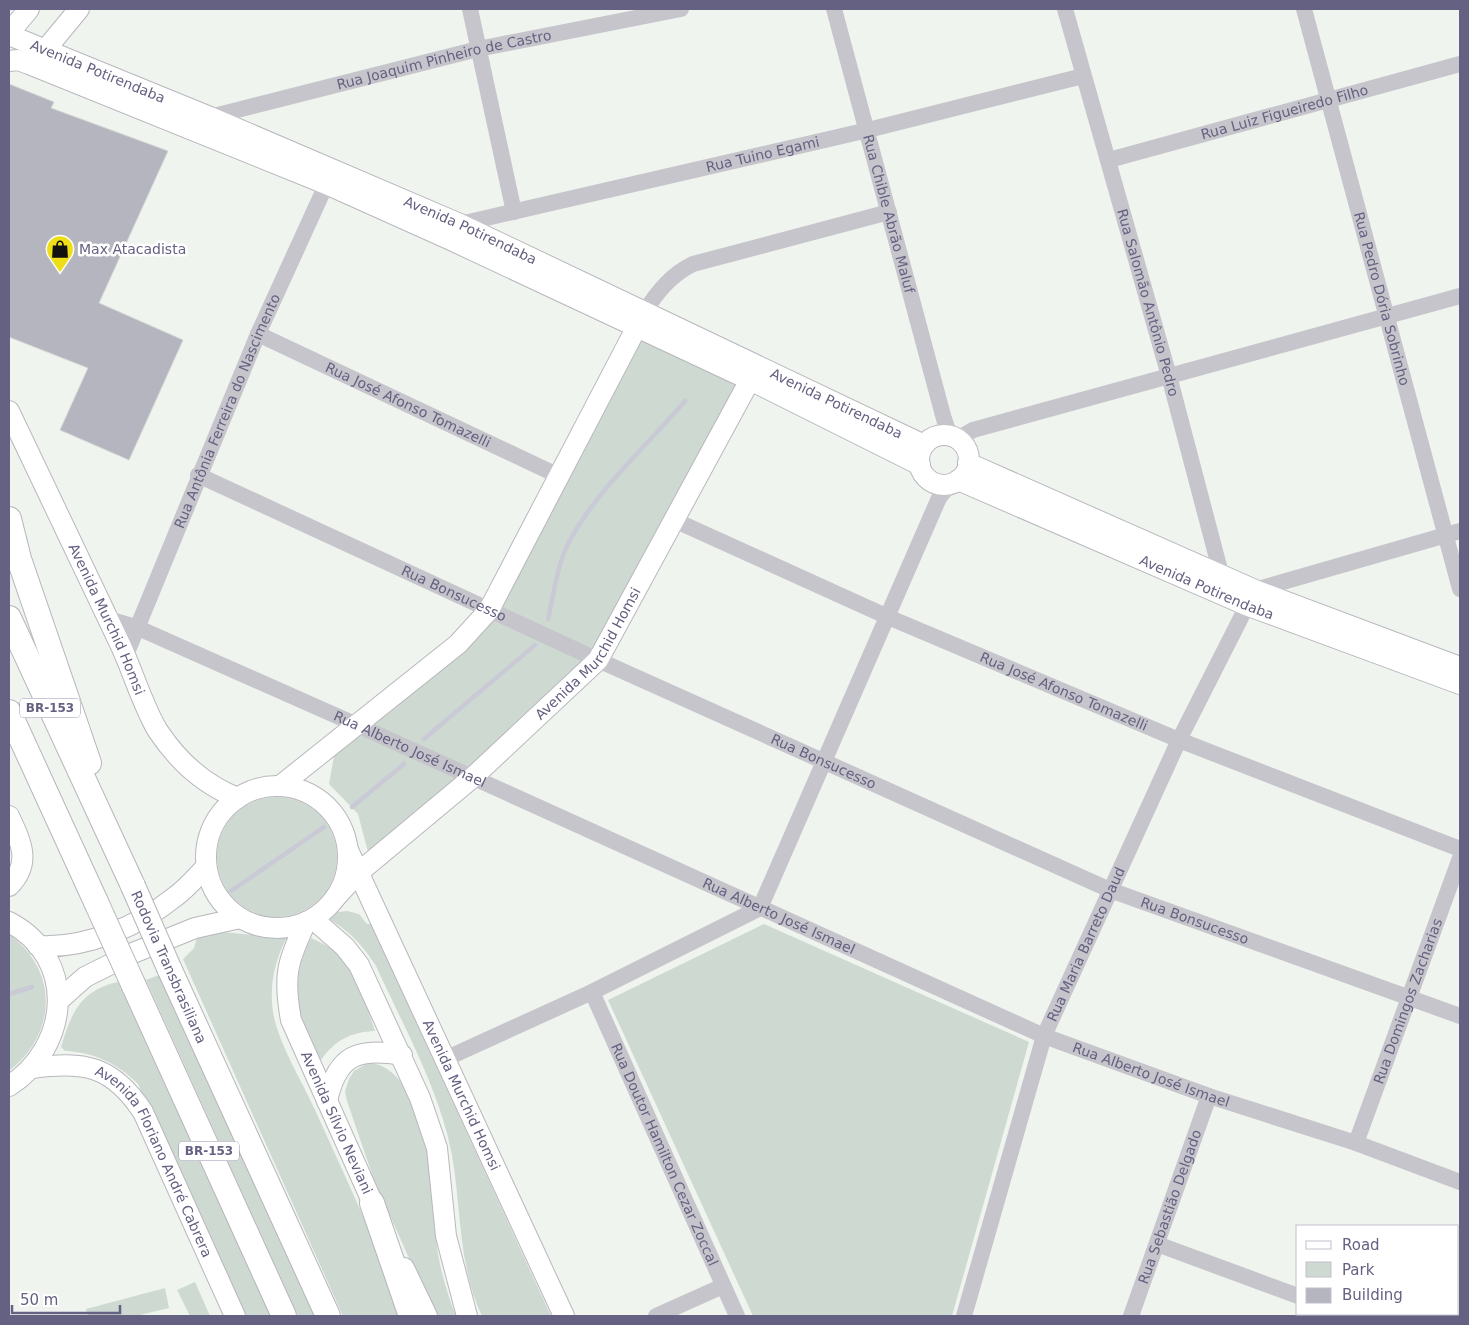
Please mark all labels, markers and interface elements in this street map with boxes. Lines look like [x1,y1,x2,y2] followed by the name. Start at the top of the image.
[335,27,553,93] street label: Rua Joaquim Pinheiro de Castro
[28,37,168,106] street label: Avenida Potirendaba
[1199,81,1370,142] street label: Rua Luiz Figueiredo Filho
[704,133,821,175] street label: Rua Tuino Egami
[860,133,918,296] street label: Rua Chible Abrão Maluf
[402,193,539,267] street label: Avenida Potirendaba
[1114,207,1182,398] street label: Rua Salomão Antônio Pedro
[1351,210,1413,387] street label: Rua Pedro Dória Sobrinho
[45,234,75,273] shop icon: Max Atacadista
[79,241,186,257] place label: Max Atacadista
[171,291,283,531] street label: Rua Antônia Ferreira do Nascimento
[323,359,493,451] street label: Rua José Afonso Tomazelli
[768,365,905,442] street label: Avenida Potirendaba
[65,541,148,697] street label: Avenida Murchid Homsi
[1137,552,1276,623] street label: Avenida Potirendaba
[399,562,509,625] street label: Rua Bonsucesso
[532,585,644,723] street label: Avenida Murchid Homsi
[978,649,1150,734] street label: Rua José Afonso Tomazelli
[20,698,80,718] road number: BR-153
[331,708,489,790] street label: Rua Alberto José Ismael
[768,731,879,792] street label: Rua Bonsucesso
[1044,865,1128,1024] street label: Rua Maria Barreto Daud
[700,875,858,957] street label: Rua Alberto José Ismael
[128,888,210,1046] street label: Rodovia Transbrasiliana
[1138,894,1251,947] street label: Rua Bonsucesso
[1370,916,1445,1086] street label: Rua Domingos Zacharias
[420,1017,503,1173] street label: Avenida Murchid Homsi
[1071,1039,1232,1110] street label: Rua Alberto José Ismael
[608,1041,721,1268] street label: Rua Doutor Hamilton Cezar Zoccal
[298,1049,376,1197] street label: Avenida Sílvio Neviani
[93,1063,215,1260] street label: Avenida Floriano André Cabrera
[1135,1127,1204,1286] street label: Rua Sebastião Delgado
[179,1142,239,1160] road number: BR-153
[1296,1225,1459,1315] legend
[1342,1236,1380,1254] text: Road
[1342,1261,1375,1279] text: Park
[12,1282,120,1314] scale bar
[1342,1286,1403,1304] text: Building
[20,1291,58,1309] text: 50 m

